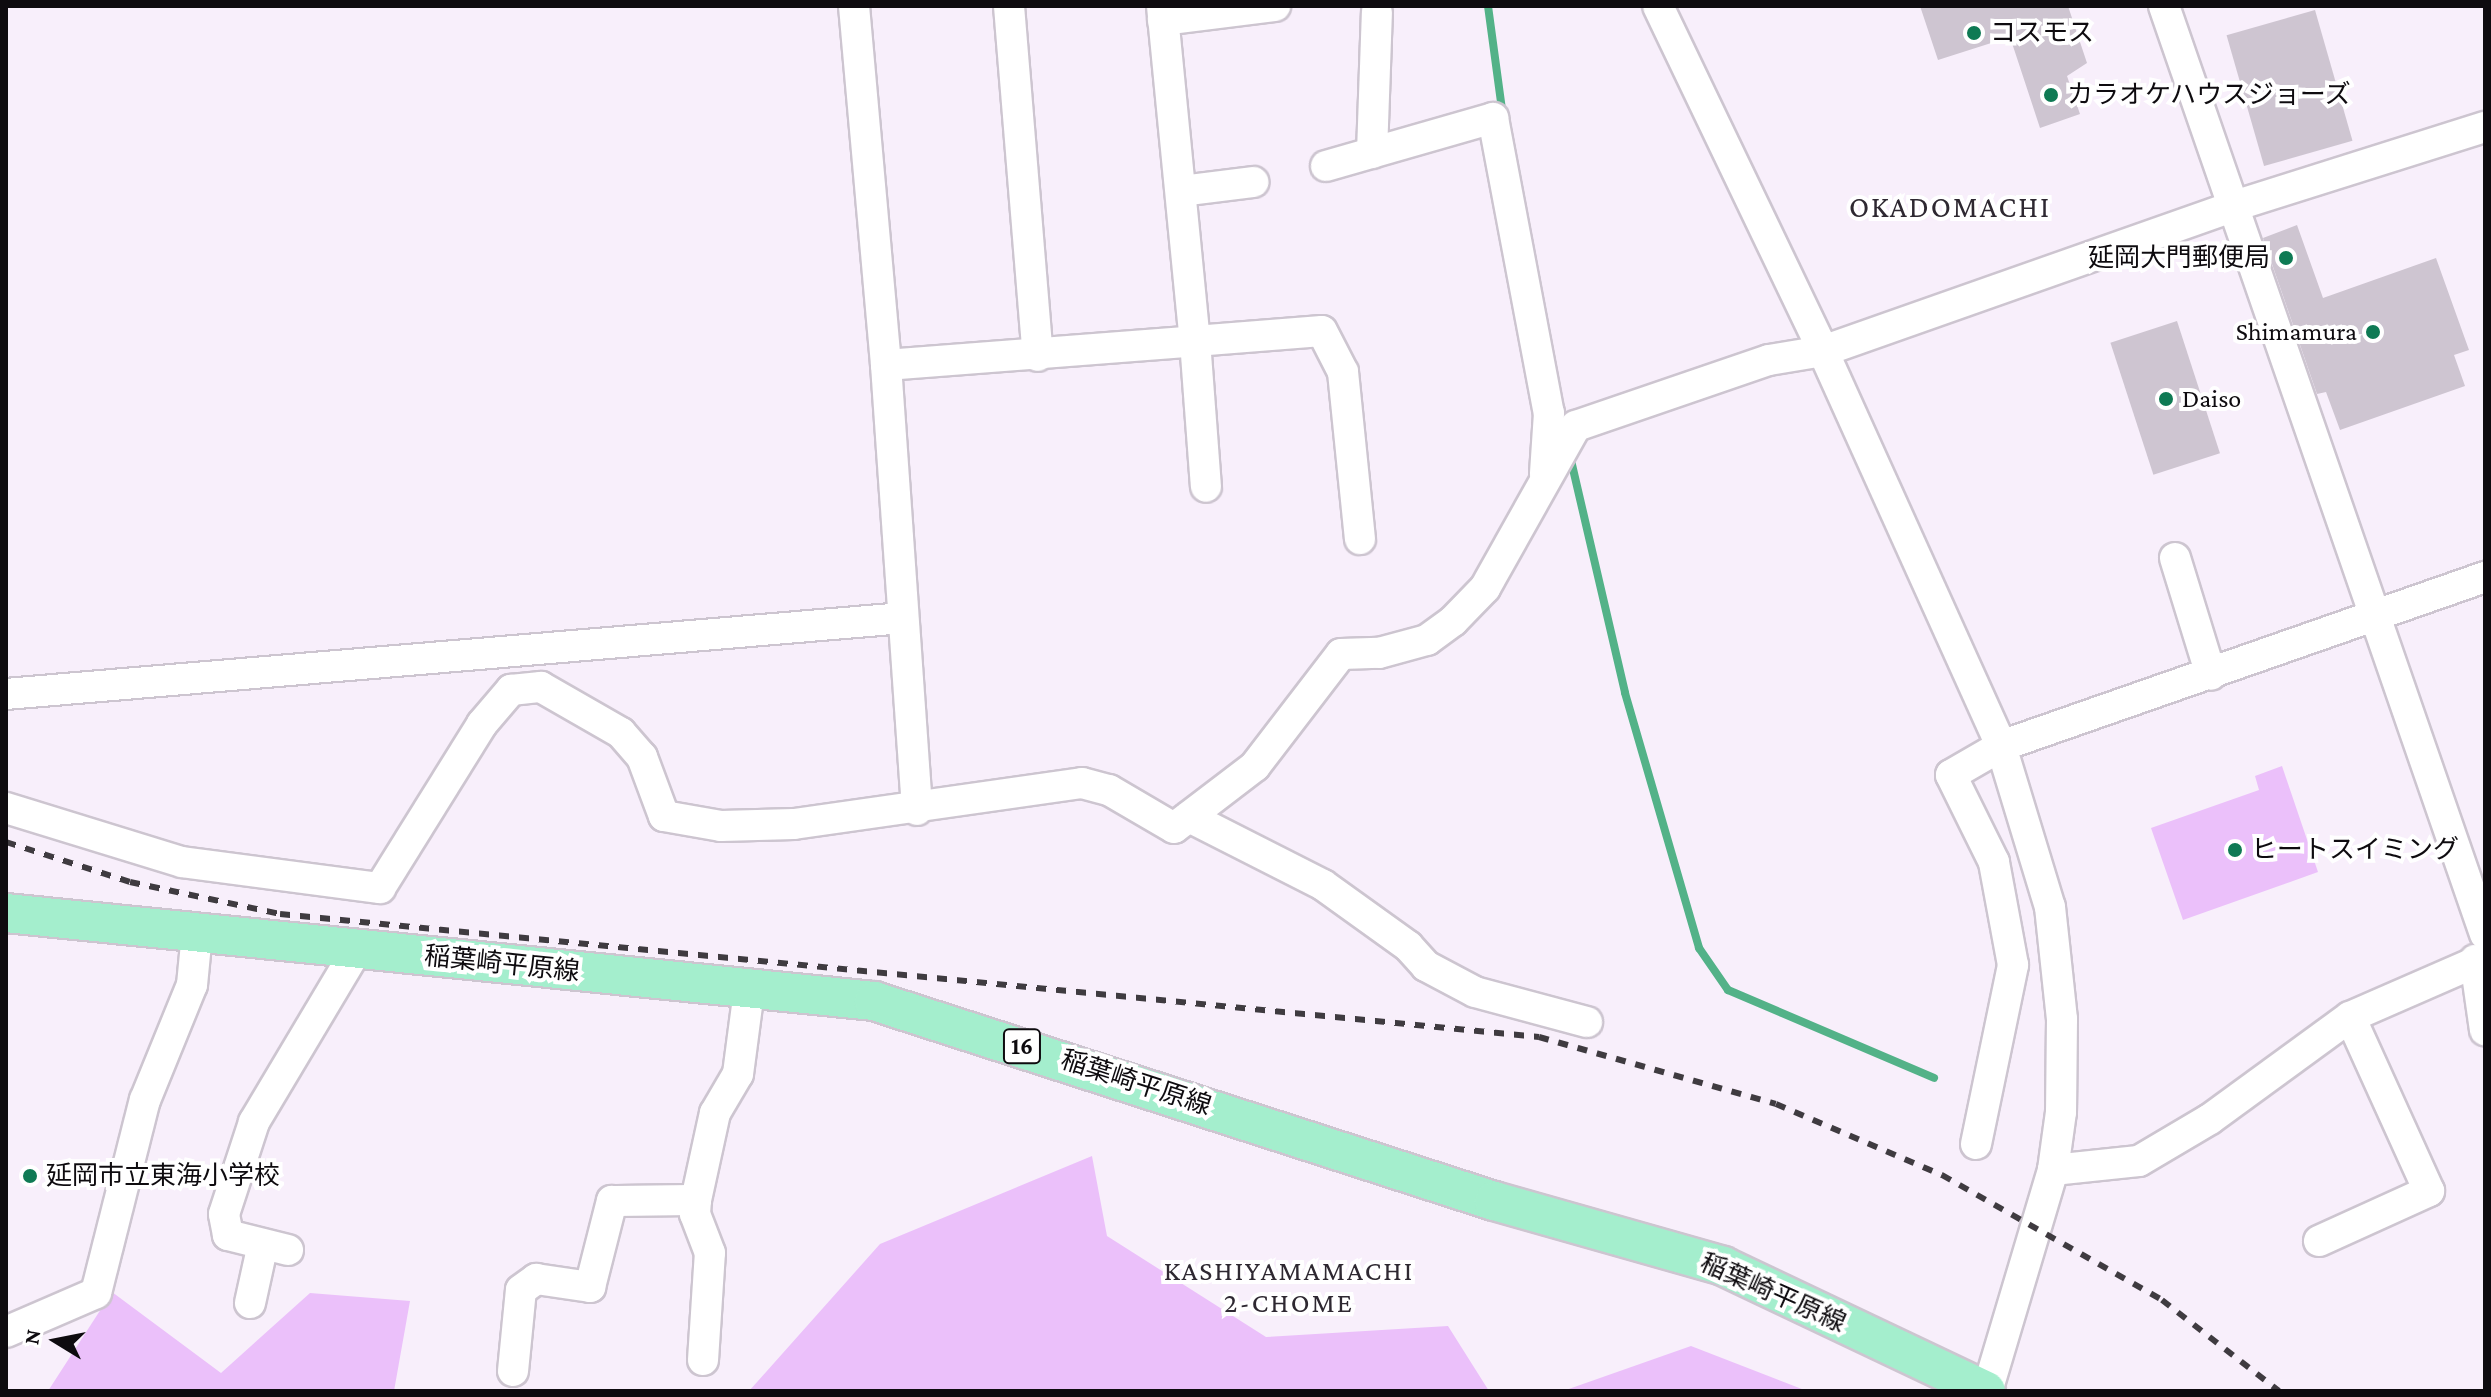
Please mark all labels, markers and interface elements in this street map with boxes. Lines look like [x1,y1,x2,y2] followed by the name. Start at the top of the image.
[1990,17,2094,49] place label: コスモス
[1965,24,1983,42] marker: コスモス
[2067,79,2353,111] place label: カラオケハウスジョーズ
[2042,86,2060,104] marker: カラオケハウスジョーズ
[1849,189,2051,225] district label: OKADOMACHI
[2088,242,2270,274] place label: 延岡大門郵便局
[2277,249,2295,267] marker: 延岡大門郵便局
[2236,316,2357,348] place label: Shimamura
[2364,323,2382,341] marker: Shimamura
[2182,383,2241,415] place label: Daiso
[2157,390,2175,408] marker: Daiso
[2251,834,2459,866] place label: ヒートスイミング
[2226,841,2244,859] marker: ヒートスイミング
[423,940,581,988] street label: 稲葉崎平原線
[1002,1026,1042,1066] road number: 16
[1057,1044,1215,1122] street label: 稲葉崎平原線
[46,1160,280,1192] place label: 延岡市立東海小学校
[21,1167,39,1185] marker: 延岡市立東海小学校
[1695,1247,1851,1339] street label: 稲葉崎平原線
[1164,1254,1414,1320] district label: KASHIYAMAMACHI 2-CHOME
[16,1301,96,1381] north arrow
[18,1327,45,1346] text: N

